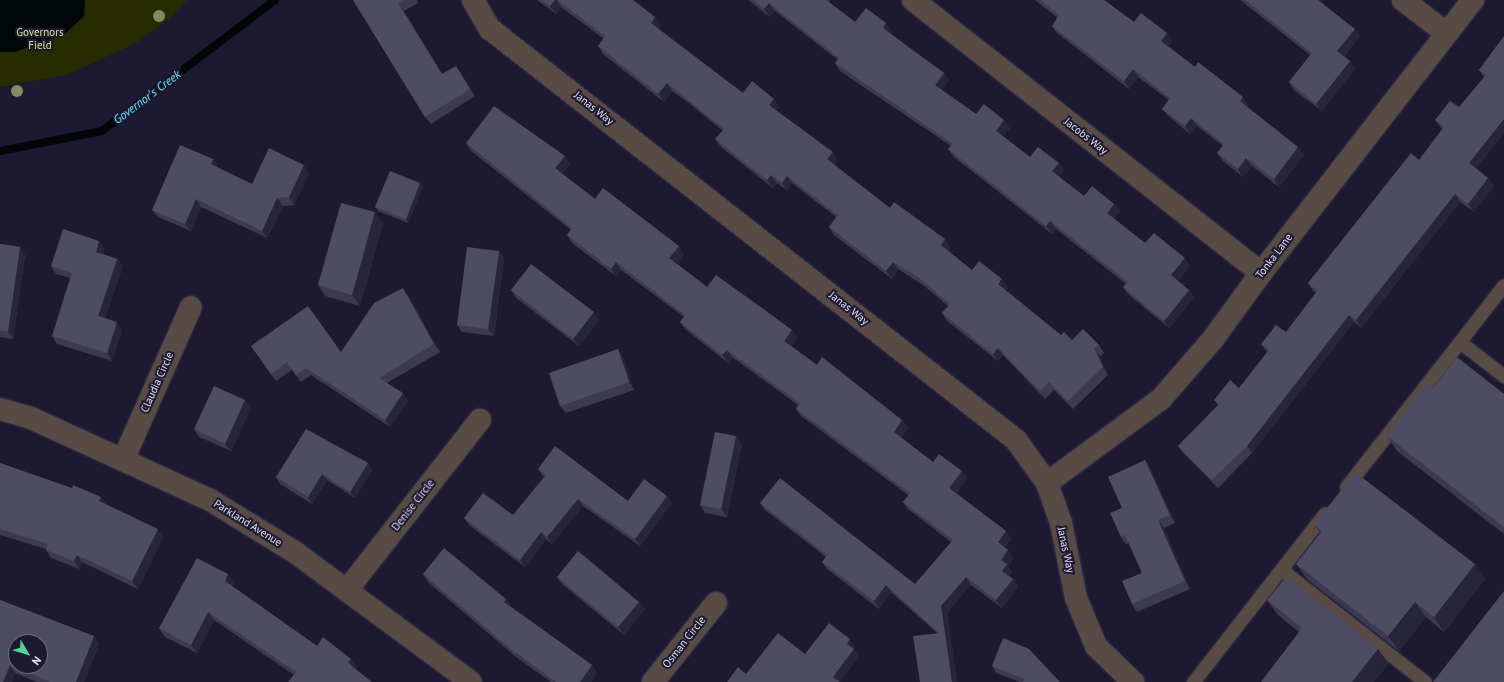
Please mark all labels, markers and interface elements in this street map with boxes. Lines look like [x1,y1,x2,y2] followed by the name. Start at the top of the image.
[16,26,64,52] park label: Governors Field
[110,67,184,127] water label: Governor's Creek
[571,88,617,128] street label: Janas Way
[1061,115,1111,157] street label: Jacobs Way
[1253,231,1295,281] street label: Tonka Lane
[826,288,872,328] street label: Janas Way
[138,350,176,414] street label: Claudia Circle
[389,477,437,533] street label: Denise Circle
[211,497,285,549] street label: Parkland Avenue
[1055,526,1077,574] street label: Janas Way
[660,613,708,671] street label: Osman Circle
[8,634,48,674] north arrow
[29,654,44,668] text: N

